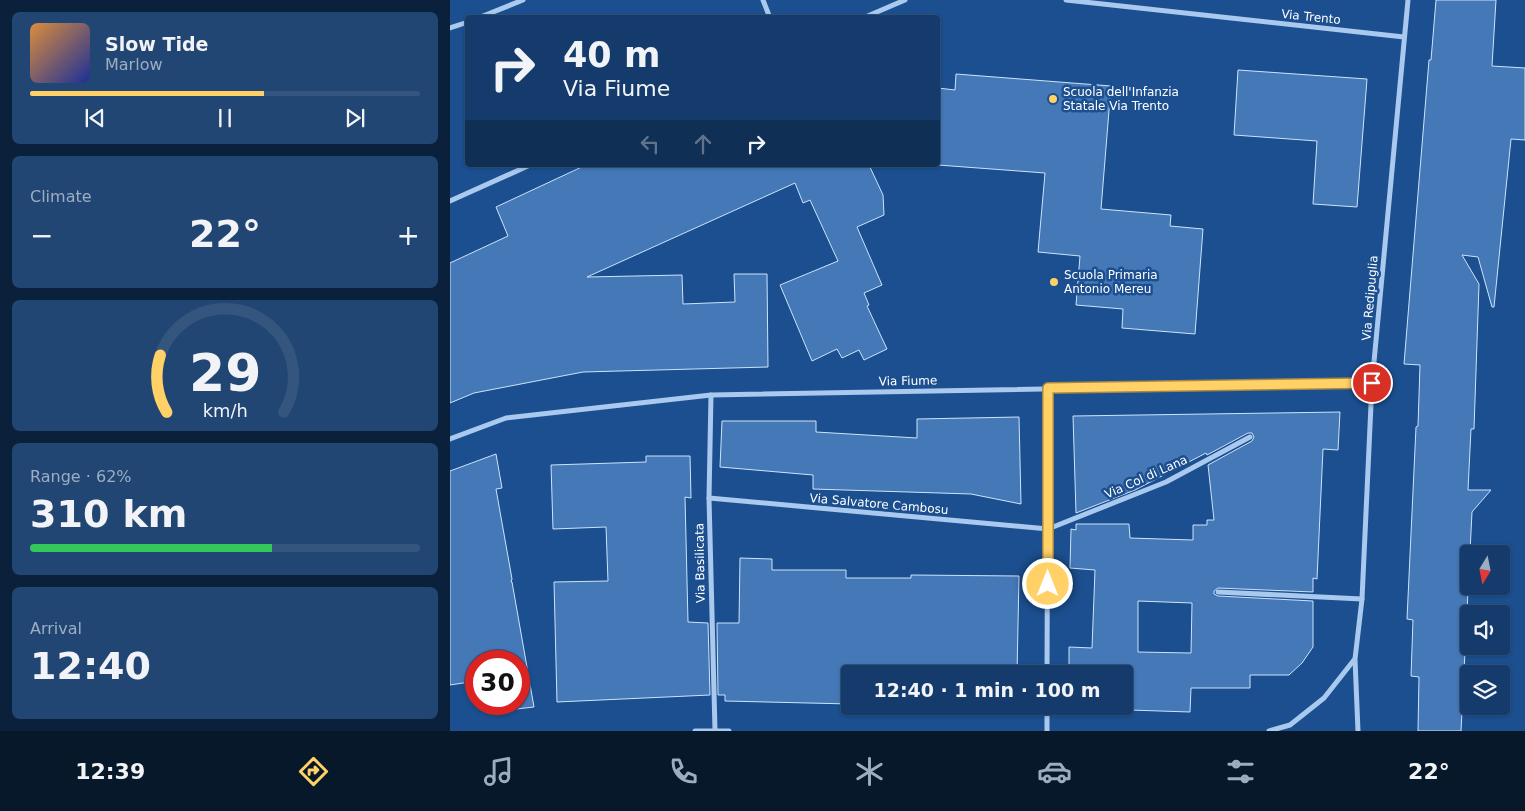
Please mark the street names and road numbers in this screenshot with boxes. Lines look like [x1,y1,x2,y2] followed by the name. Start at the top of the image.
[1281,7,1341,27] street label: Via Trento
[1359,255,1381,341] street label: Via Redipuglia
[879,373,937,389] street label: Via Fiume
[1102,452,1190,502] street label: Via Col di Lana
[809,491,949,517] street label: Via Salvatore Cambosu
[692,523,708,603] street label: Via Basilicata

